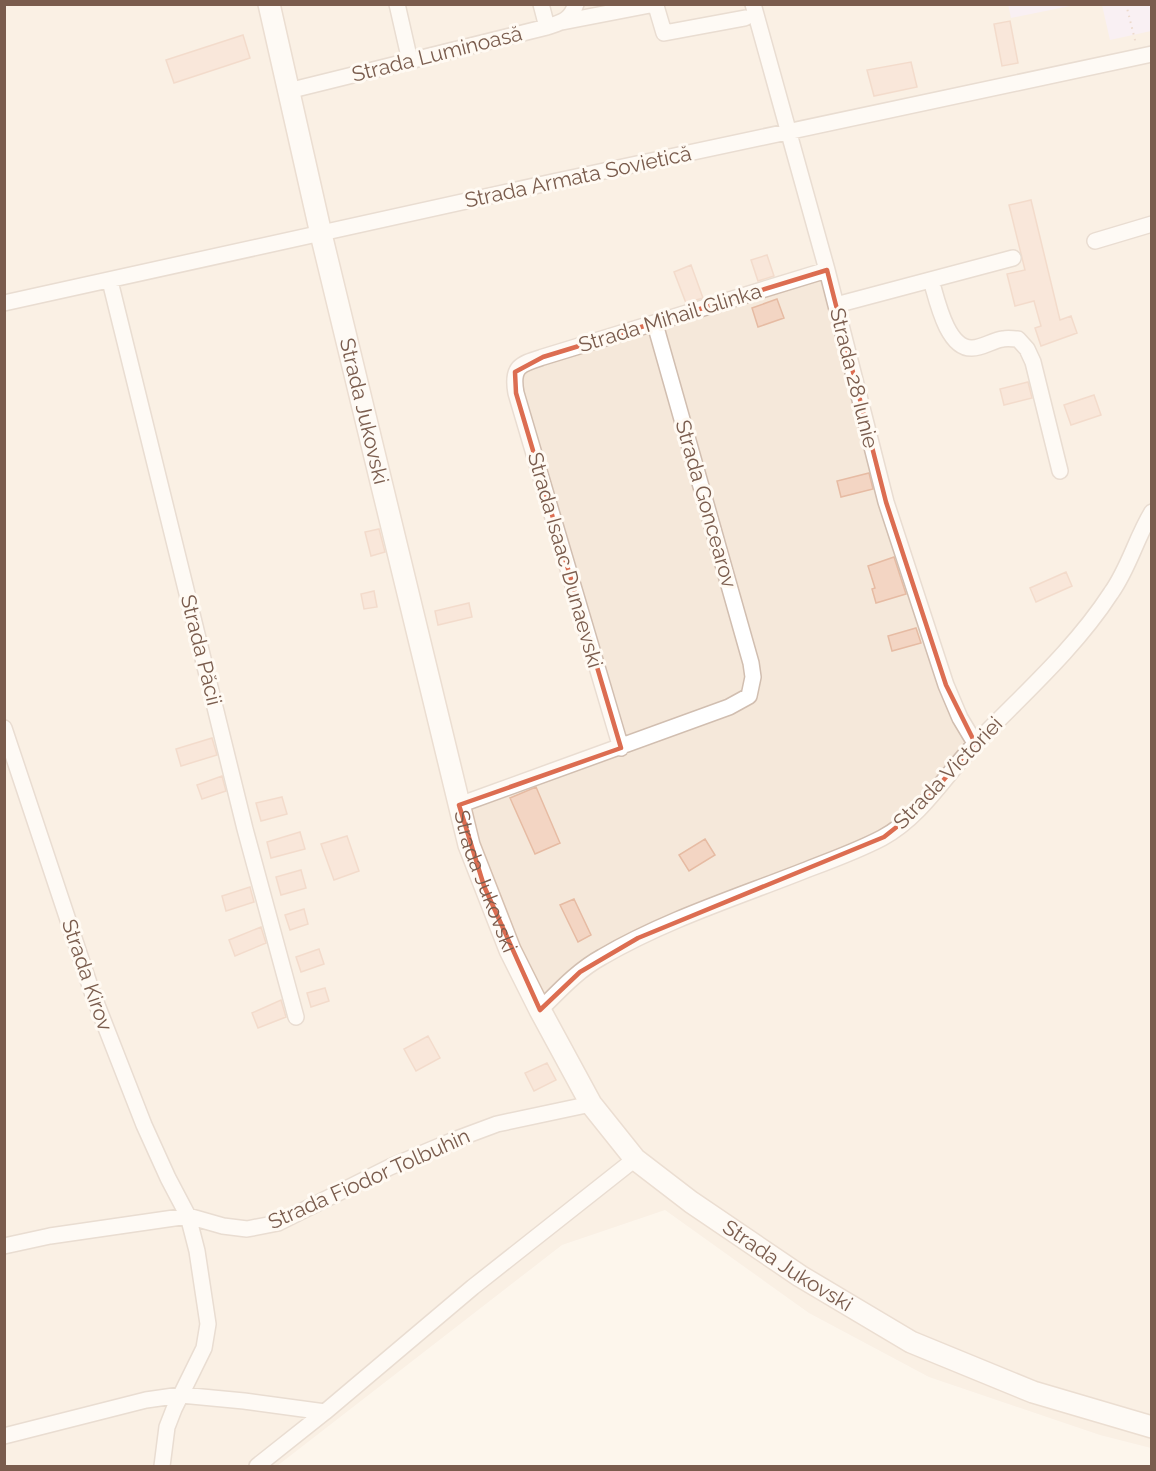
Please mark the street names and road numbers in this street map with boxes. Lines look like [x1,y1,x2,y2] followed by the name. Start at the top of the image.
[349,20,525,87] street label: Strada Luminoasă
[462,140,694,213] street label: Strada Armata Sovietică
[575,278,764,357] street label: Strada Mihail Glinka
[825,305,884,451] street label: Strada 28 Iunie
[335,335,394,487] street label: Strada Jukovski
[671,417,742,591] street label: Strada Goncearov
[523,449,608,671] street label: Strada Isaac Dunaevski
[176,592,227,708] street label: Strada Păcii
[888,711,1007,834] street label: Strada Victoriei
[449,808,523,956] street label: Strada Jukovski
[57,916,118,1034] street label: Strada Kirov
[264,1123,473,1234] street label: Strada Fiodor Tolbuhin
[718,1214,857,1316] street label: Strada Jukovski

